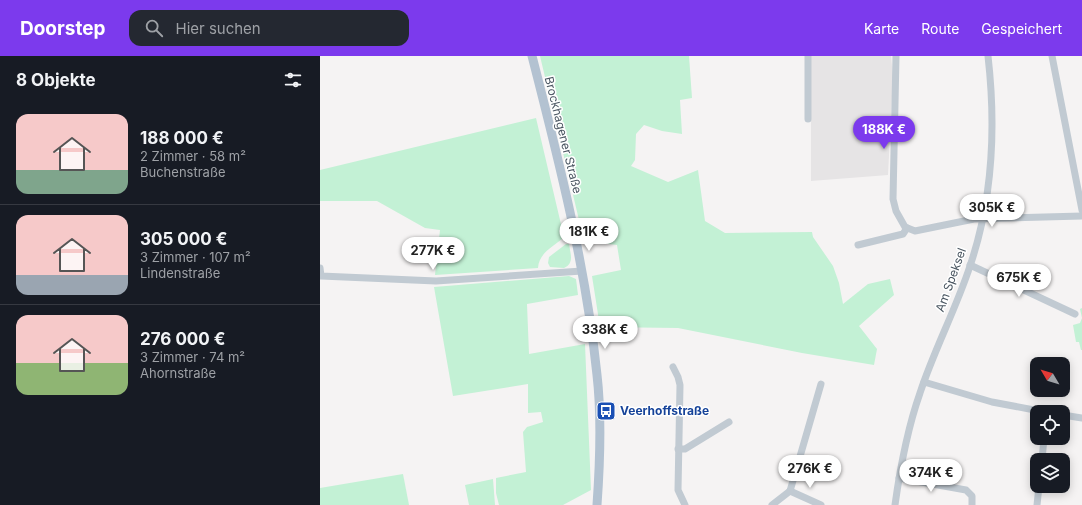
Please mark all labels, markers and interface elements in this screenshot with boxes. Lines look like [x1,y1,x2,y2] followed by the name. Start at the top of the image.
[129,10,409,46] search box
[20,17,105,40] text: Doorstep
[143,17,165,39] icon: search
[175,19,261,38] text: Hier suchen
[864,20,899,37] text: Karte
[921,20,959,37] text: Route
[981,20,1062,37] text: Gespeichert
[282,69,304,91] icon: filters
[16,70,96,90] text: 8 Objekte
[542,75,585,195] street label: Brockhagener Straße
[851,116,917,150] pin: 188K €
[862,121,906,137] text: 188K €
[140,128,224,148] text: 188 000 €
[48,130,96,178] icon: home
[140,148,246,164] text: 2 Zimmer · 58 m²
[140,164,225,180] text: Buchenstraße
[959,194,1025,228] pin: 305K €
[969,199,1015,215] text: 305K €
[556,218,622,252] pin: 181K €
[569,223,610,239] text: 181K €
[140,229,227,249] text: 305 000 €
[48,231,96,279] icon: home
[400,237,466,271] pin: 277K €
[411,242,455,258] text: 277K €
[932,246,969,314] street label: Am Speksel
[140,249,251,265] text: 3 Zimmer · 107 m²
[986,264,1052,298] pin: 675K €
[140,265,220,281] text: Lindenstraße
[996,269,1042,285] text: 675K €
[572,316,638,350] pin: 338K €
[582,321,628,337] text: 338K €
[140,329,225,349] text: 276 000 €
[48,331,96,379] icon: home
[140,349,245,365] text: 3 Zimmer · 74 m²
[1030,357,1070,397] north arrow
[1030,357,1070,493] map controls
[140,365,216,381] text: Ahornstraße
[595,400,617,422] bus stop icon: Veerhoffstraße
[620,403,709,418] place label: Veerhoffstraße
[1030,405,1070,445] button: locate
[1030,453,1070,493] button: layers
[777,455,843,489] pin: 276K €
[898,459,964,493] pin: 374K €
[787,460,833,476] text: 276K €
[908,464,954,480] text: 374K €

